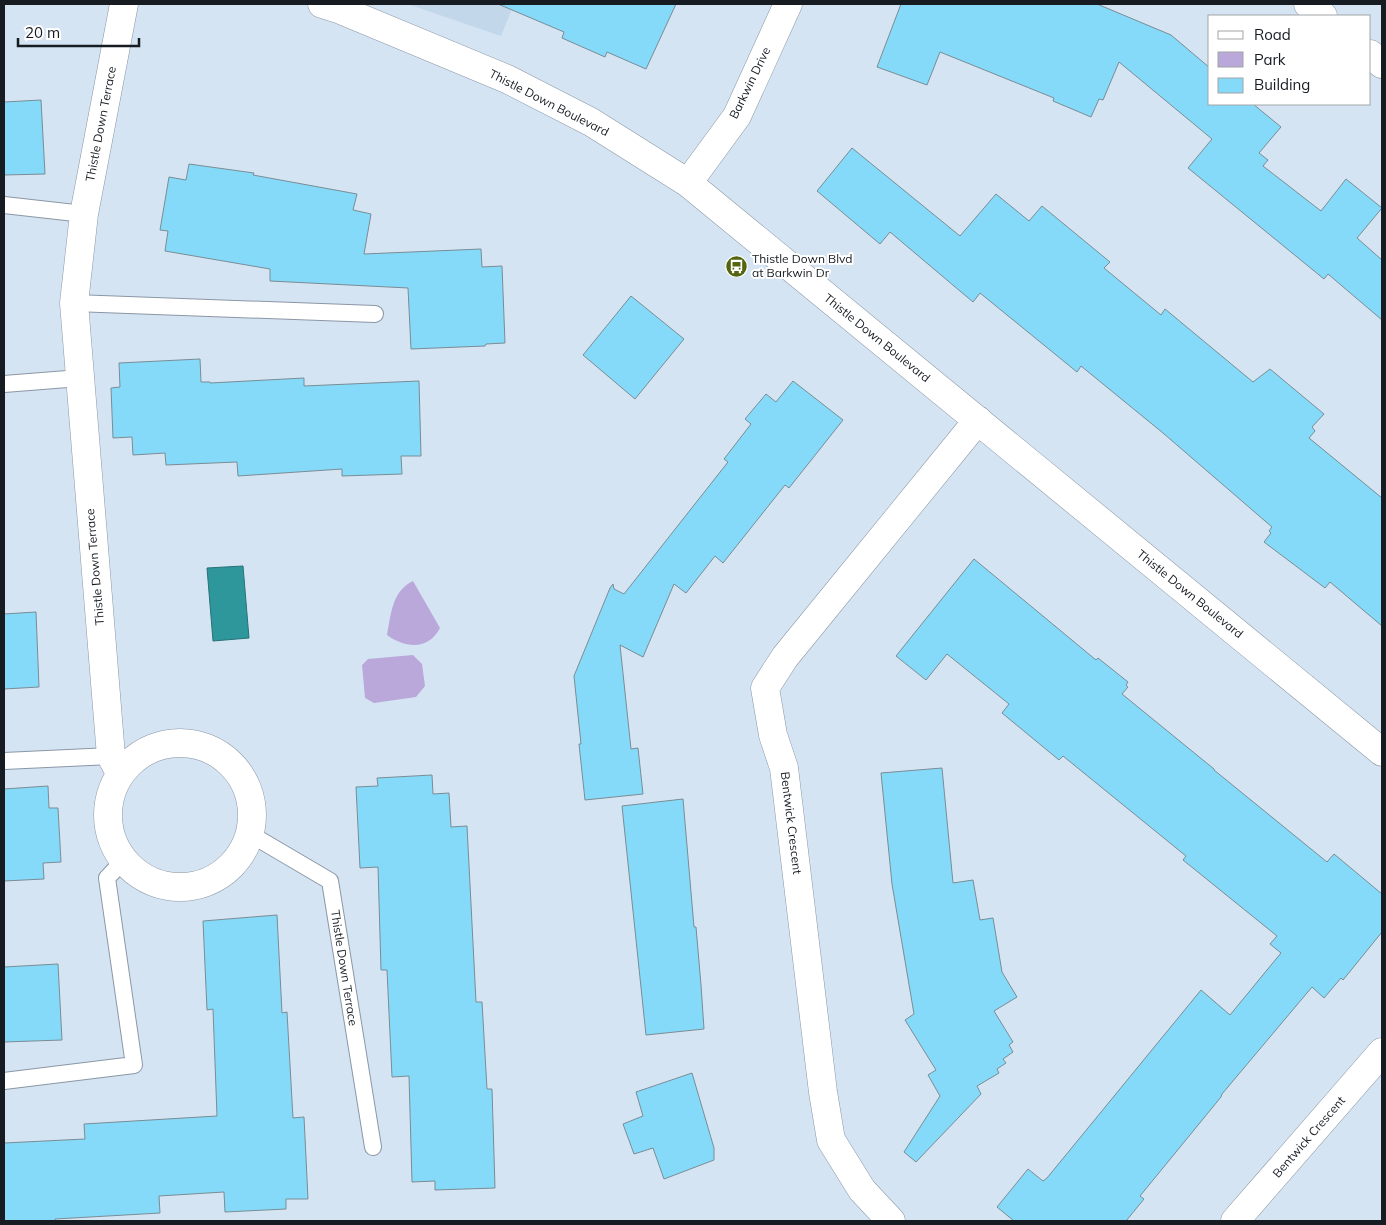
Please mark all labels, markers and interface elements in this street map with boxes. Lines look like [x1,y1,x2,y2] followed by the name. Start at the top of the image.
[18,15,139,47] scale bar
[1208,15,1371,105] legend
[25,23,60,42] text: 20 m
[1254,25,1291,44] text: Road
[726,44,773,121] street label: Barkwin Drive
[1254,50,1286,69] text: Park
[82,65,119,183] street label: Thistle Down Terrace
[487,66,612,139] street label: Thistle Down Boulevard
[1254,75,1310,94] text: Building
[752,251,853,280] place label: Thistle Down Blvd at Barkwin Dr
[724,254,748,278] bus stop icon: Thistle Down Blvd at Barkwin Dr
[821,290,933,385] street label: Thistle Down Boulevard
[82,508,107,626] street label: Thistle Down Terrace
[1134,546,1246,641] street label: Thistle Down Boulevard
[778,771,805,875] street label: Bentwick Crescent
[328,909,361,1027] street label: Thistle Down Terrace
[1269,1093,1348,1180] street label: Bentwick Crescent

